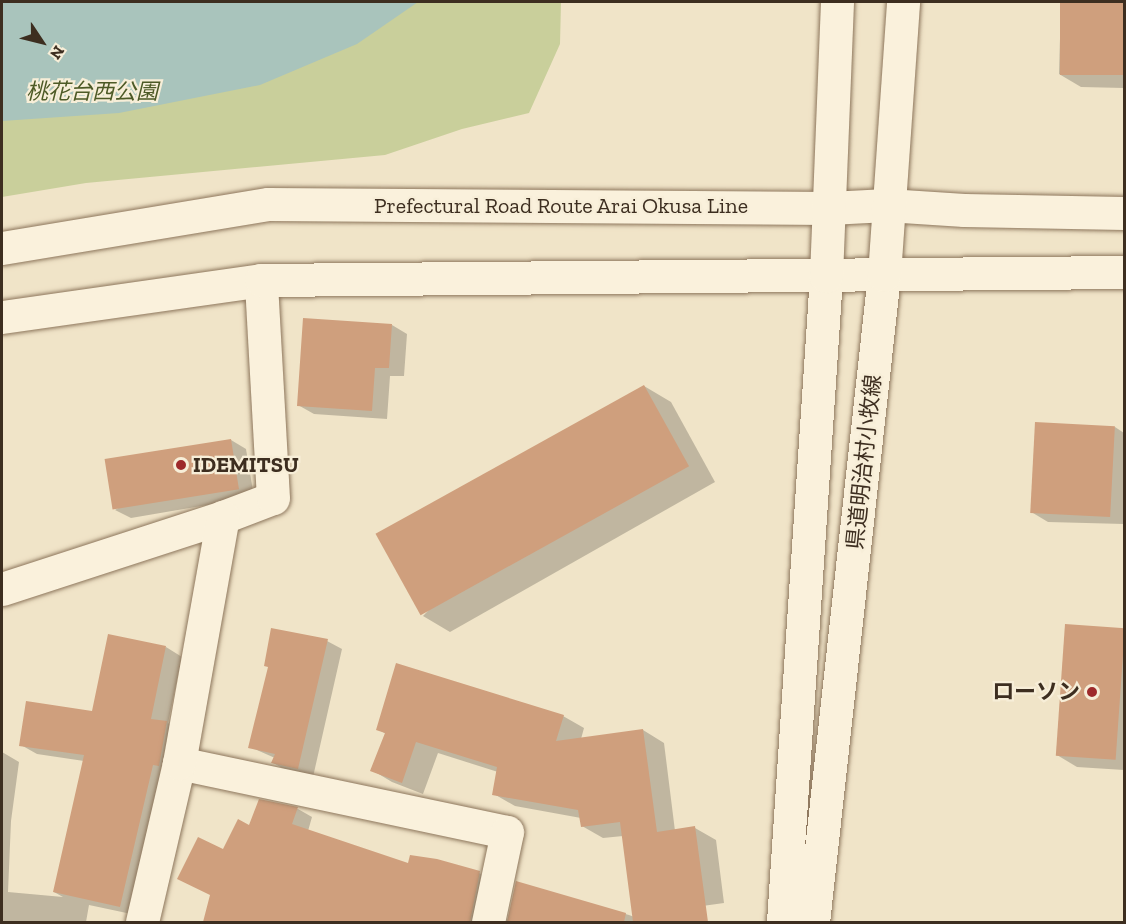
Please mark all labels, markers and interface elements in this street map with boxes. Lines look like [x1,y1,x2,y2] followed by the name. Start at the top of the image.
[12,12,72,72] north arrow
[46,42,68,63] text: N
[26,79,158,105] park label: 桃花台西公園
[374,193,748,219] street label: Prefectural Road Route Arai Okusa Line
[842,373,886,551] street label: 県道明治村小牧線
[193,452,299,478] place label: IDEMITSU
[174,458,188,472] marker: IDEMITSU
[992,679,1080,705] place label: ローソン
[1085,685,1099,699] marker: ローソン

